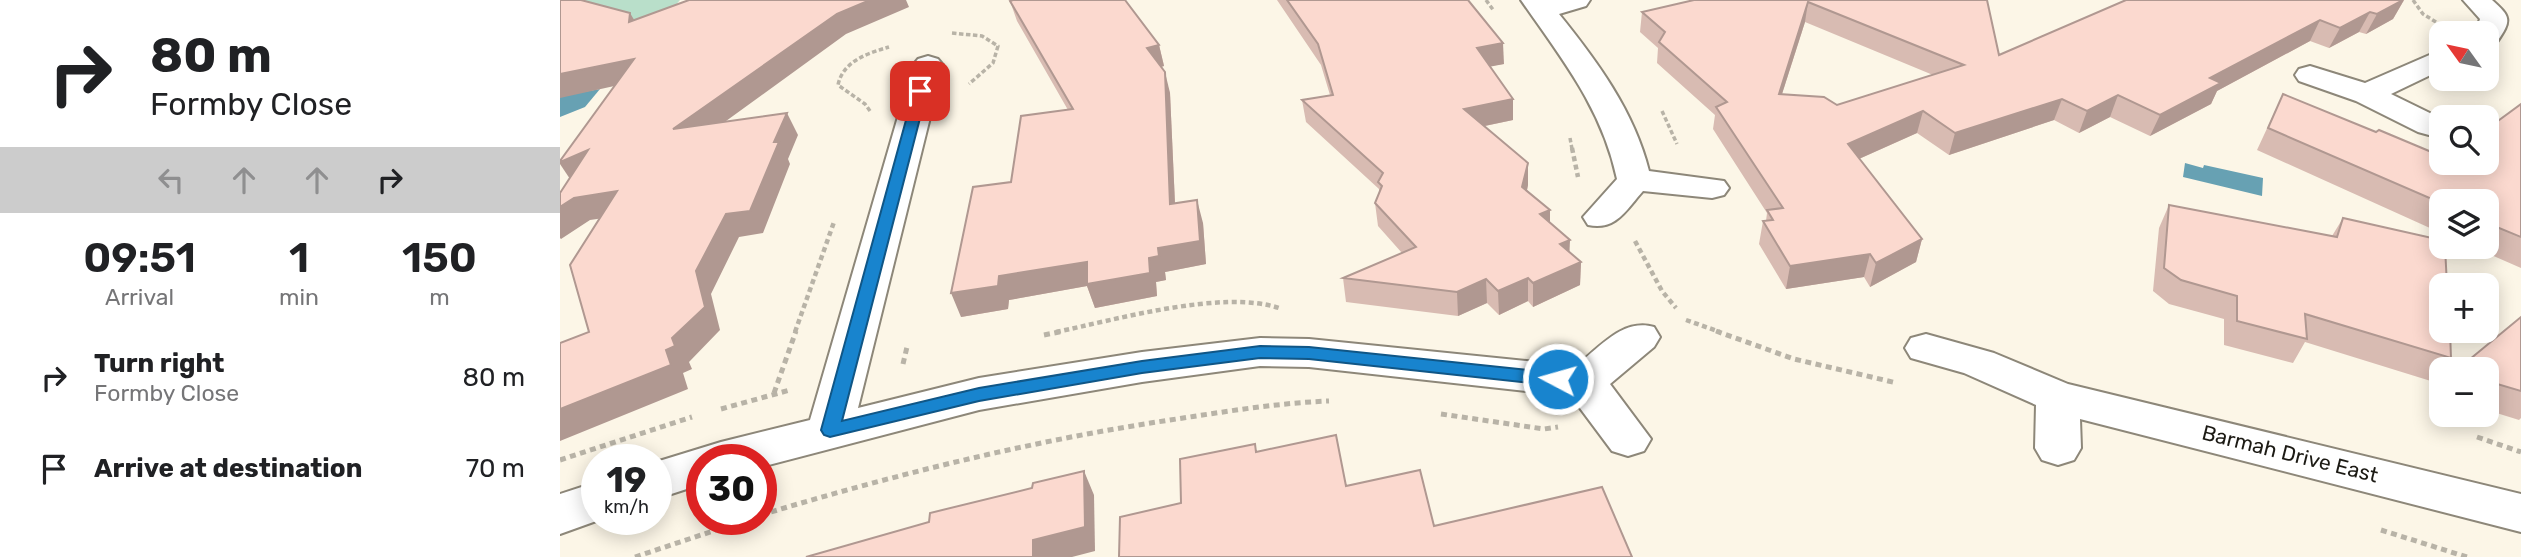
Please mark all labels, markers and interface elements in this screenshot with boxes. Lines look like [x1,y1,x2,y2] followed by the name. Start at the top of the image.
[2429,21,2499,91] north arrow
[2429,21,2499,427] map controls
[150,26,272,84] text: 80 m
[35,28,126,119] icon: right
[890,61,950,121] pin
[901,72,939,110] icon: arrive
[150,85,352,123] text: Formby Close
[2429,105,2499,175] button: search
[152,161,190,199] icon: left
[225,161,263,199] icon: ahead
[298,161,336,199] icon: ahead
[371,161,409,199] icon: right
[2429,189,2499,259] button: layers
[83,233,196,283] text: 09:51
[289,233,309,283] text: 1
[402,233,477,283] text: 150
[2429,273,2499,343] button: +
[105,283,174,311] text: Arrival
[279,283,319,311] text: min
[429,283,450,311] text: m
[1521,342,1595,416] position arrow
[94,348,224,379] text: Turn right
[2429,357,2499,427] button: −
[35,359,73,397] icon: right
[462,362,525,393] text: 80 m
[94,379,239,407] text: Formby Close
[2199,420,2381,488] street label: Barmah Drive East
[686,444,777,535] speed limit sign: 30
[35,450,73,488] icon: arrive
[94,453,362,484] text: Arrive at destination
[466,453,525,484] text: 70 m
[607,459,646,501] text: 19
[604,496,649,518] text: km/h

